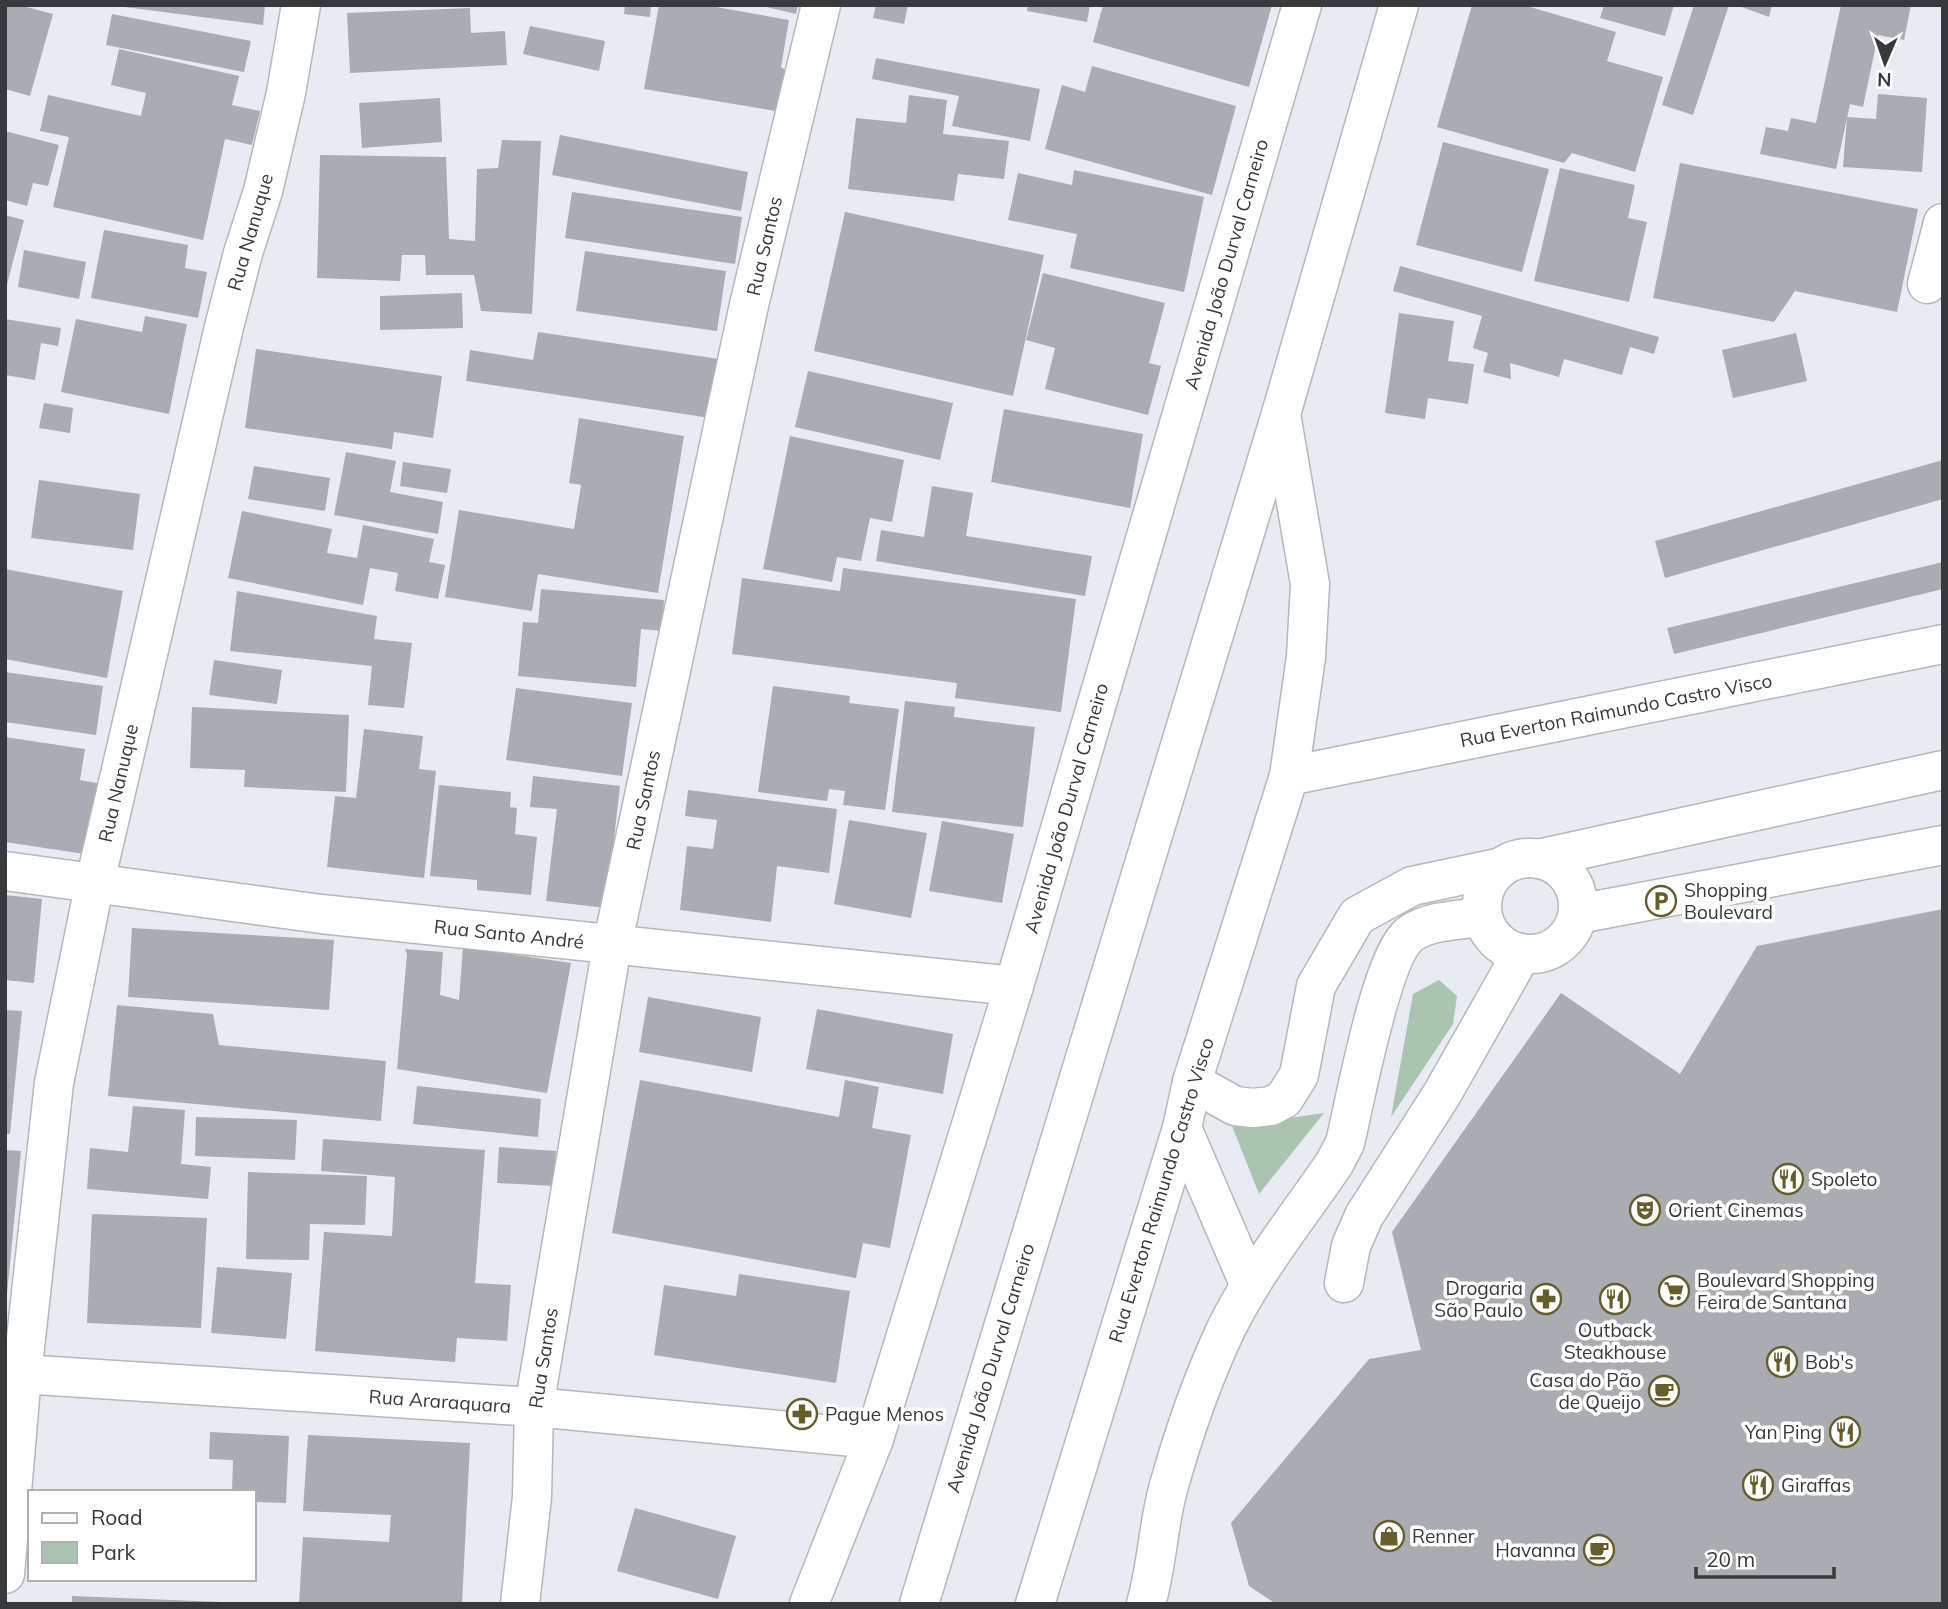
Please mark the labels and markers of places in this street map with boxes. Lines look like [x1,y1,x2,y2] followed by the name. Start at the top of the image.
[1684,878,1773,924] place label: Shopping Boulevard
[1644,884,1678,918] parking icon: Shopping Boulevard
[1771,1162,1805,1196] restaurant icon: Spoleto
[1811,1167,1877,1191] place label: Spoleto
[1628,1193,1662,1227] theatre icon: Orient Cinemas
[1668,1198,1804,1222] place label: Orient Cinemas
[1697,1268,1875,1314] place label: Boulevard Shopping Feira de Santana
[1657,1274,1691,1308] supermarket icon: Boulevard Shopping Feira de Santana
[1434,1276,1523,1322] place label: Drogaria São Paulo
[1529,1282,1563,1316] pharmacy icon: Drogaria São Paulo
[1598,1282,1632,1316] restaurant icon: Outback Steakhouse
[1564,1318,1666,1364] place label: Outback Steakhouse
[1765,1345,1799,1379] restaurant icon: Bob's
[1805,1350,1854,1374] place label: Bob's
[1529,1368,1641,1414] place label: Casa do Pão de Queijo
[1647,1374,1681,1408] cafe icon: Casa do Pão de Queijo
[785,1397,819,1431] pharmacy icon: Pague Menos
[825,1402,944,1426] place label: Pague Menos
[1828,1415,1862,1449] restaurant icon: Yan Ping
[1744,1420,1822,1444] place label: Yan Ping
[1741,1468,1775,1502] restaurant icon: Giraffas
[1781,1473,1851,1497] place label: Giraffas
[1372,1519,1406,1553] shop icon: Renner
[1412,1524,1475,1548] place label: Renner
[1582,1533,1616,1567] cafe icon: Havanna
[1495,1538,1576,1562] place label: Havanna

